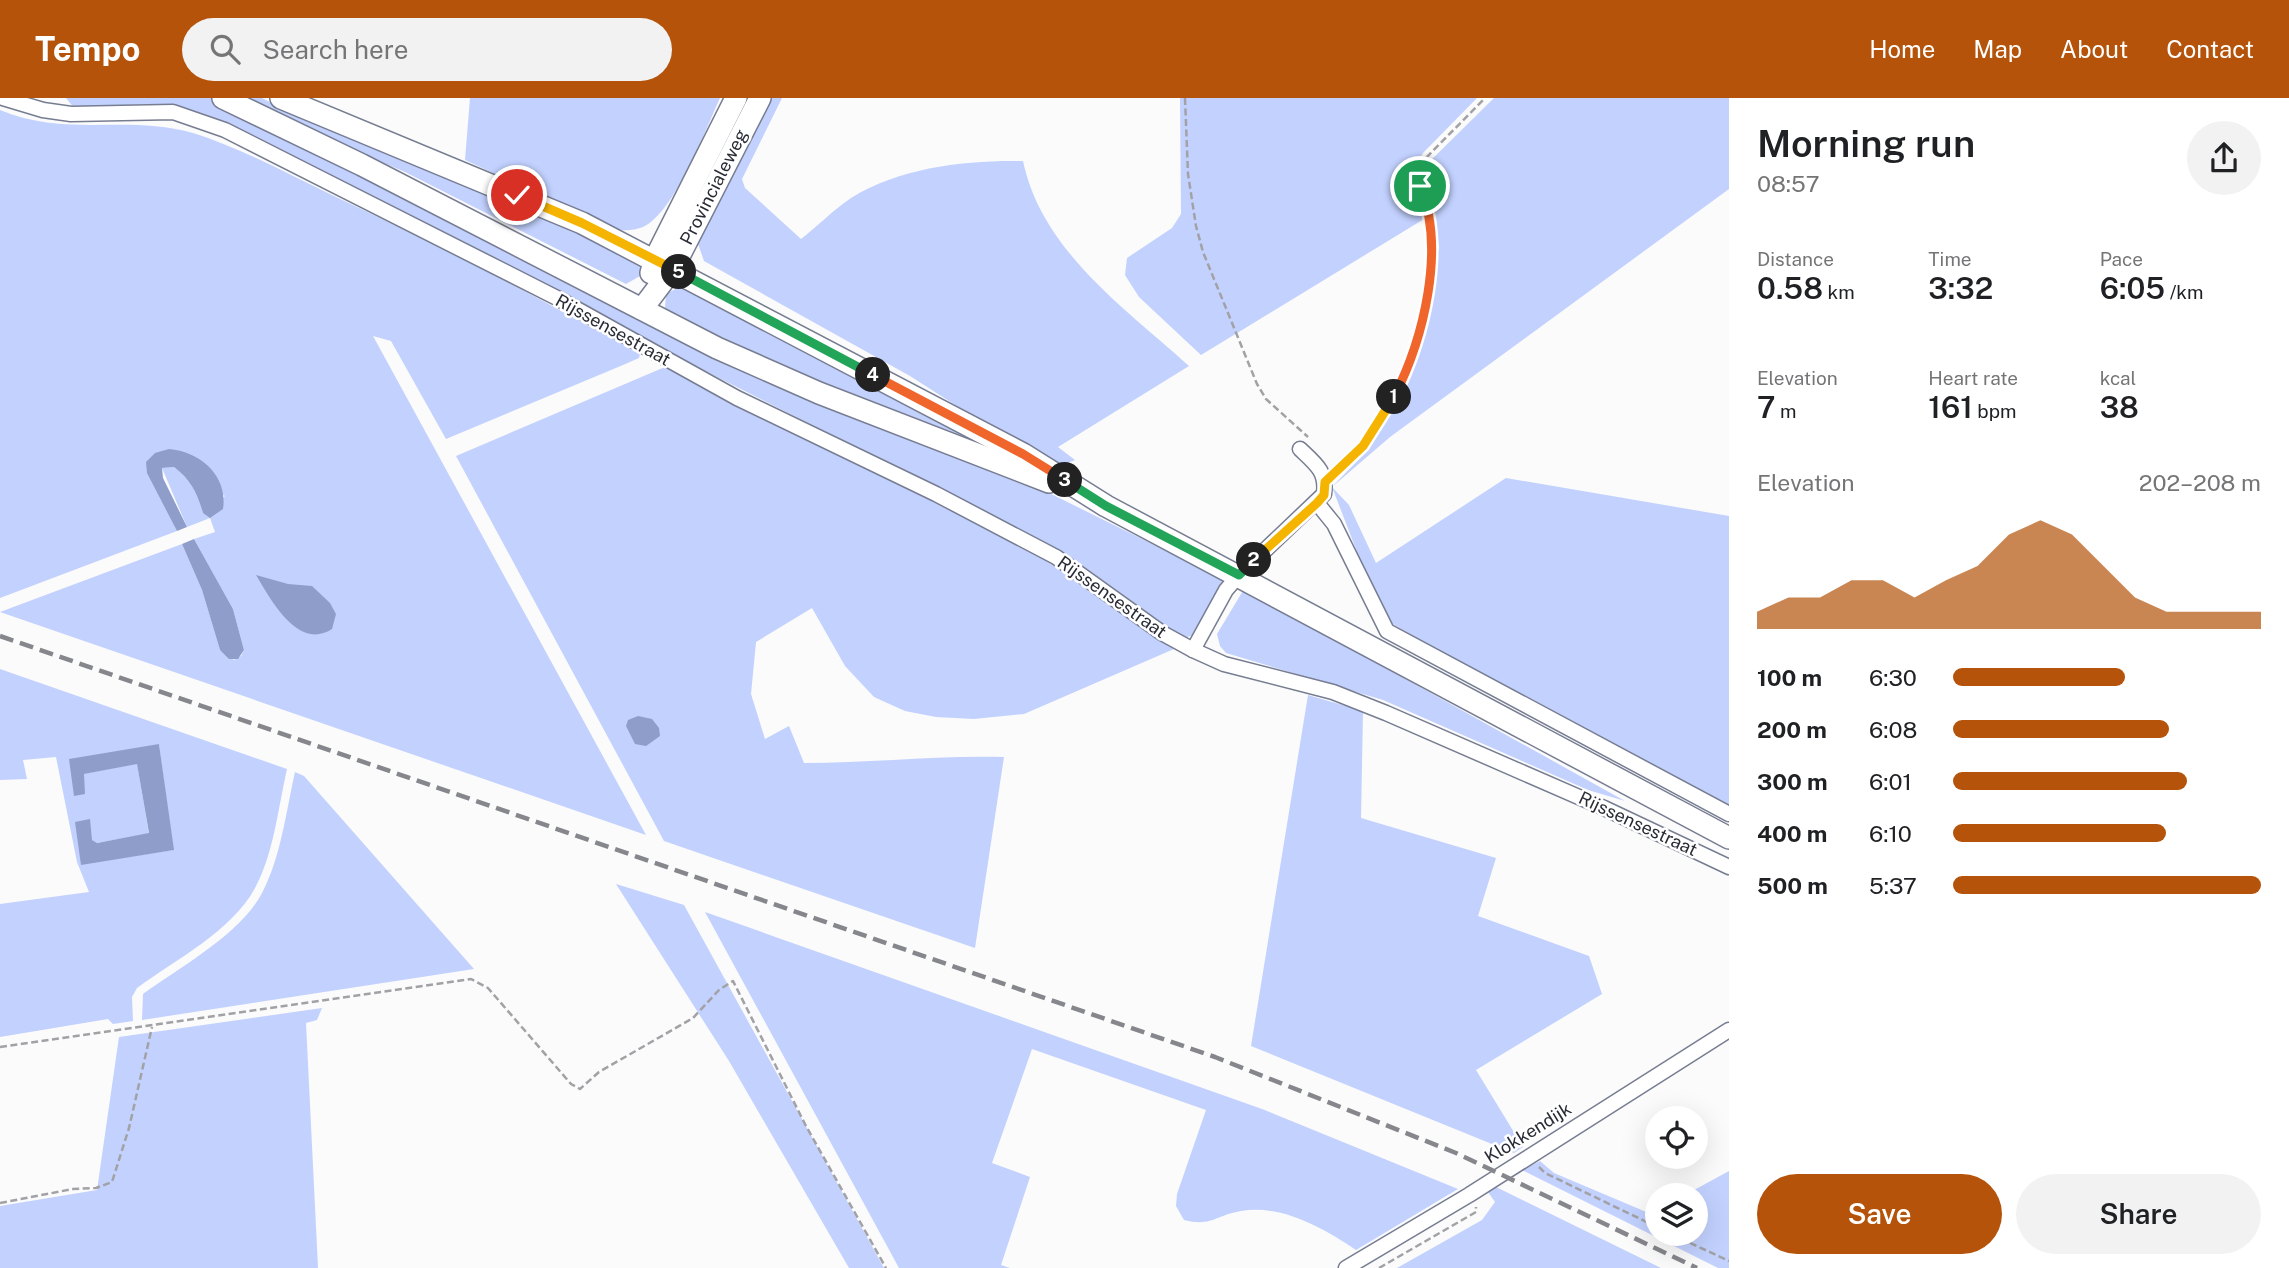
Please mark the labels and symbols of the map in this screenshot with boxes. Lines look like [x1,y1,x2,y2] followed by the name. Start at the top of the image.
[675,126,752,248] street label: Provincialeweg
[1390,156,1450,216] pin
[487,165,547,225] pin
[662,254,696,290] pin: 5
[552,289,674,370] street label: Rijssensestraat
[856,358,890,392] pin: 4
[1376,380,1412,414] pin: 1
[1048,462,1082,498] pin: 3
[1236,542,1272,578] pin: 2
[1054,551,1171,642] street label: Rijssensestraat
[1576,787,1701,860] street label: Rijssensestraat
[1481,1098,1575,1167] street label: Klokkendijk

